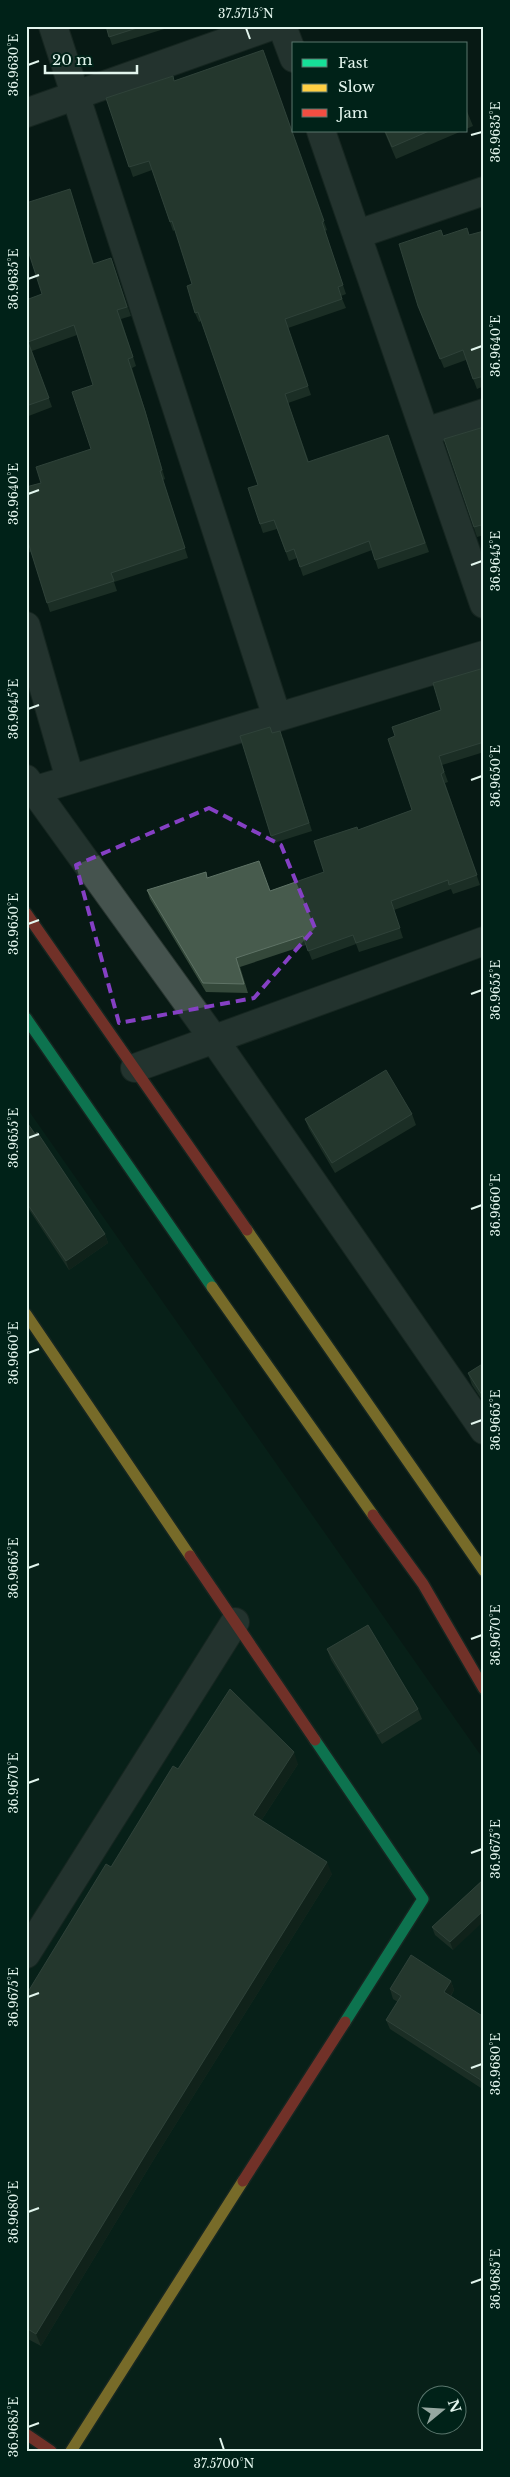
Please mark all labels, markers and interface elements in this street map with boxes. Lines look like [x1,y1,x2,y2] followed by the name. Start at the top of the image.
[218,6,274,21] text: 37.5715°N
[6,33,21,96] text: 36.9630°E
[45,42,138,74] scale bar
[292,42,468,132] legend
[52,50,92,69] text: 20 m
[338,53,369,72] text: Fast
[338,77,375,96] text: Slow
[488,101,503,162] text: 36.9635°E
[336,103,368,122] text: Jam
[6,248,21,309] text: 36.9635°E
[488,315,503,377] text: 36.9640°E
[6,463,21,525] text: 36.9640°E
[488,531,503,591] text: 36.9645°E
[6,679,21,739] text: 36.9645°E
[488,745,503,807] text: 36.9650°E
[6,893,21,955] text: 36.9650°E
[488,960,503,1020] text: 36.9655°E
[6,1108,21,1168] text: 36.9655°E
[488,1173,503,1236] text: 36.9660°E
[6,1321,21,1384] text: 36.9660°E
[488,1389,503,1451] text: 36.9665°E
[6,1537,21,1599] text: 36.9665°E
[488,1604,503,1666] text: 36.9670°E
[6,1752,21,1814] text: 36.9670°E
[488,1819,503,1879] text: 36.9675°E
[6,1967,21,2027] text: 36.9675°E
[488,2033,503,2095] text: 36.9680°E
[6,2181,21,2243] text: 36.9680°E
[488,2248,503,2309] text: 36.9685°E
[418,2384,468,2434] north arrow
[6,2396,21,2457] text: 36.9685°E
[444,2397,465,2415] text: N
[194,2456,255,2471] text: 37.5700°N

